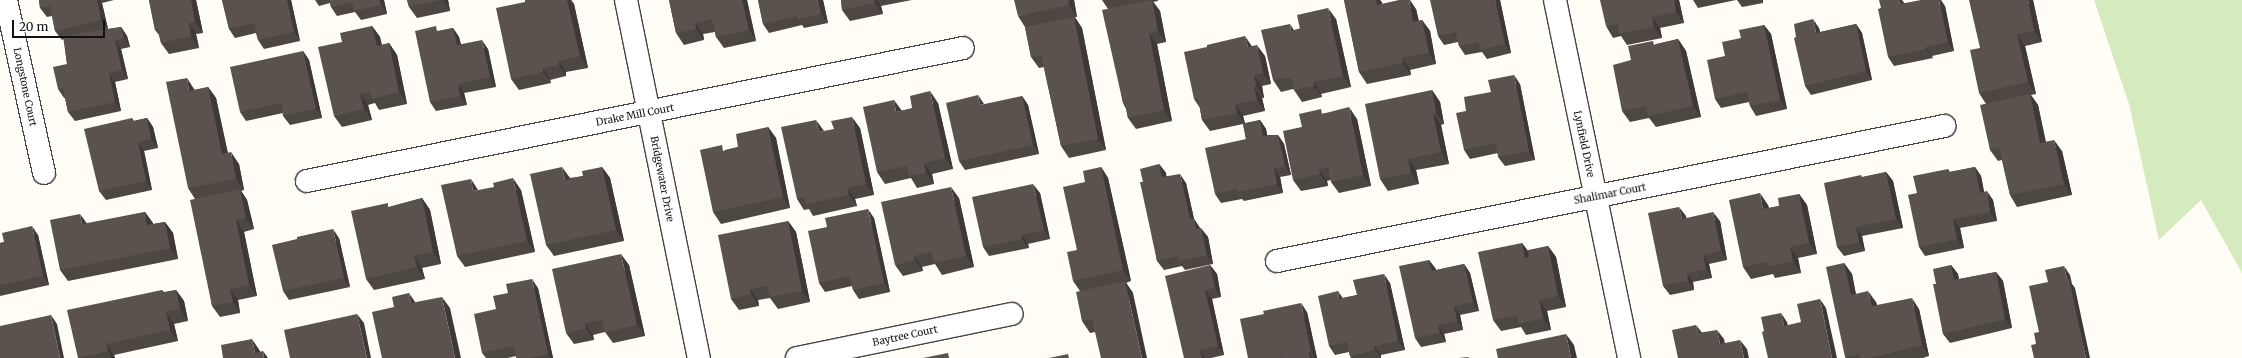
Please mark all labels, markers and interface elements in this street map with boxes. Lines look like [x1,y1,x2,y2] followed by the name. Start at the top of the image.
[14,12,107,38] scale bar
[19,19,48,34] text: 20 m
[11,47,39,127] street label: Longstone Court
[595,102,675,128] street label: Drake Mill Court
[1571,110,1597,178] street label: Lynfield Drive
[648,135,676,223] street label: Bridgewater Drive
[1573,181,1647,207] street label: Shalimar Court
[871,323,939,349] street label: Baytree Court

